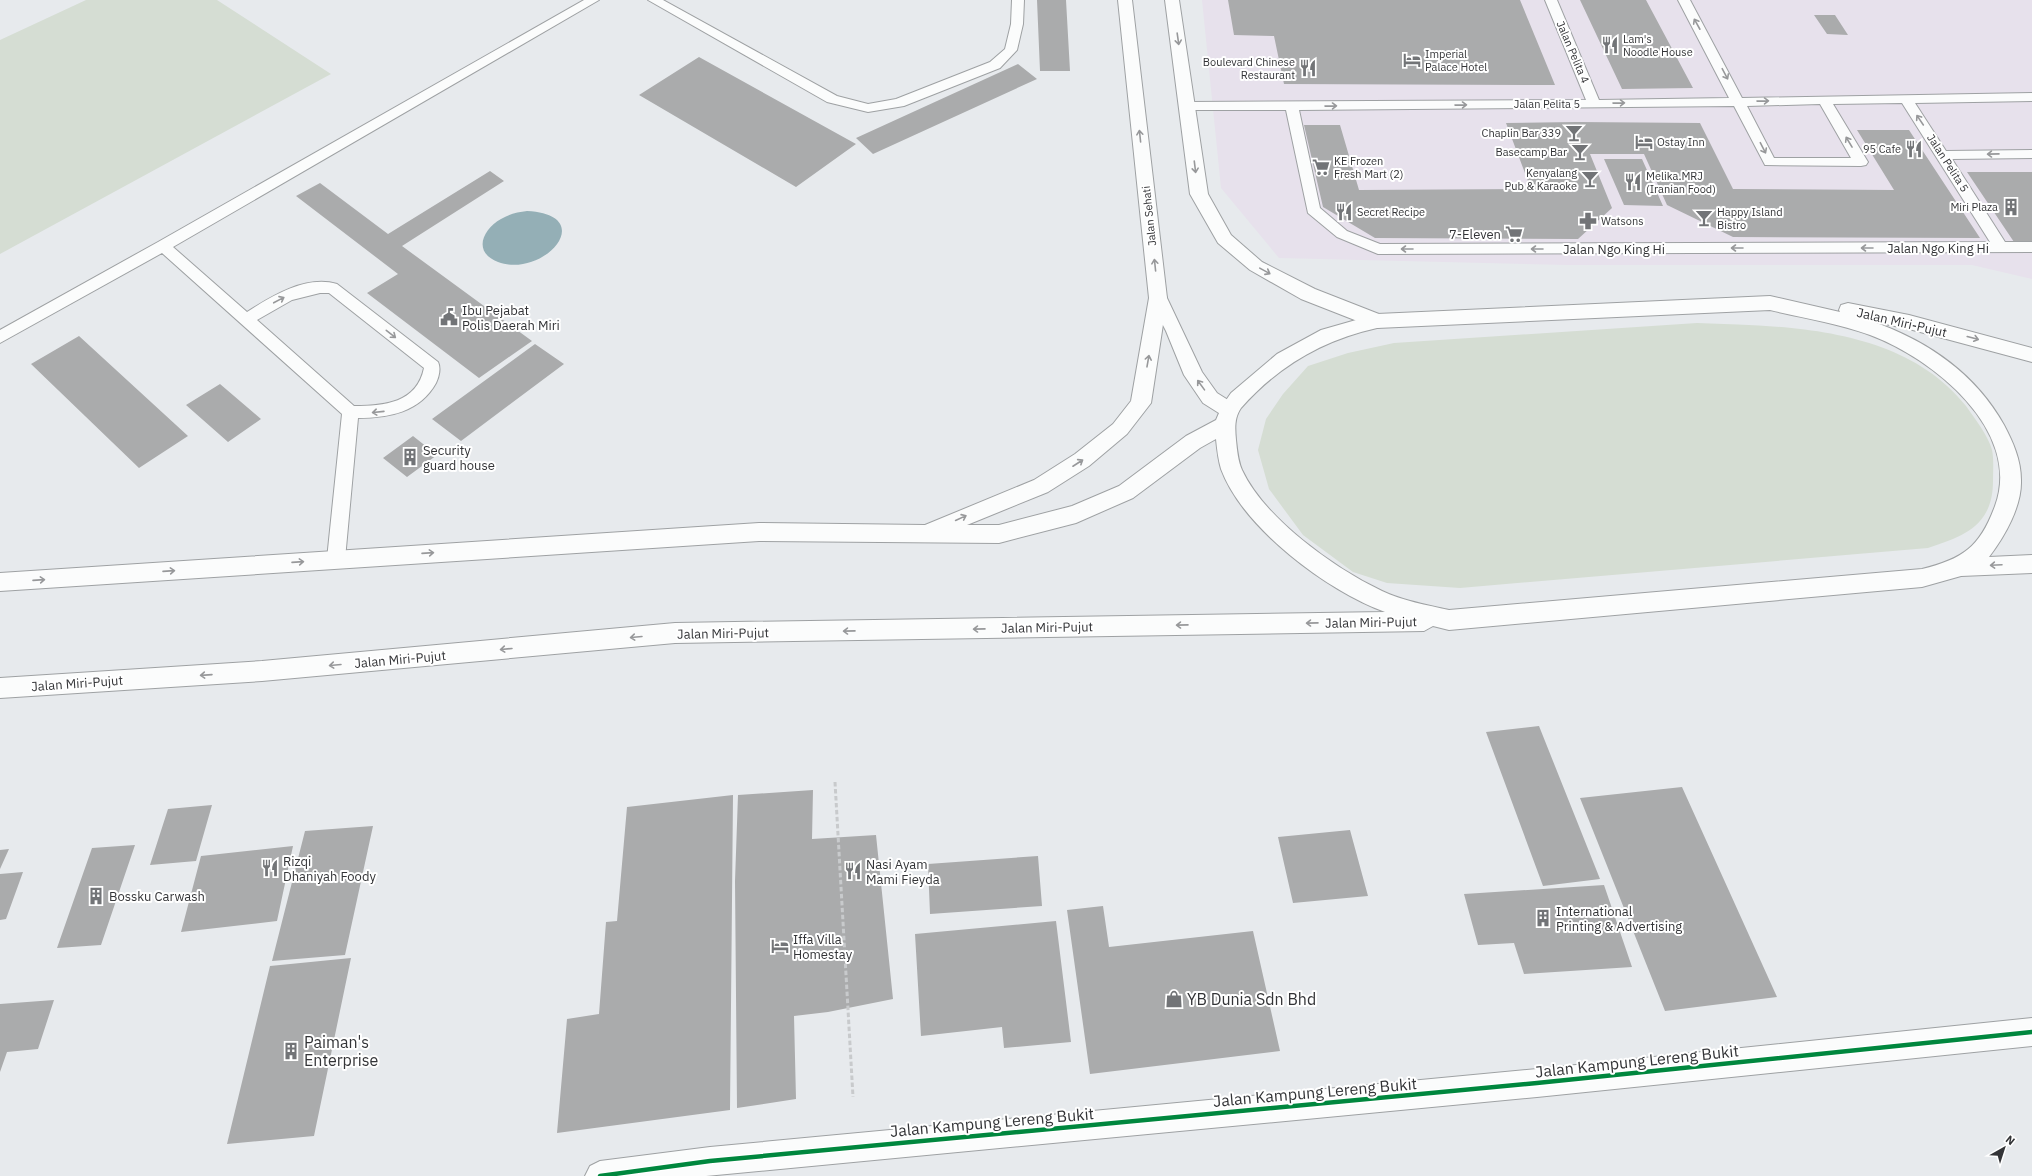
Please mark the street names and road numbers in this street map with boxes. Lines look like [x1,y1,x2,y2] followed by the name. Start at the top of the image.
[1554,19,1593,86] street label: Jalan Pelita 4
[1514,97,1580,111] street label: Jalan Pelita 5
[1924,131,1972,195] street label: Jalan Pelita 5
[1139,185,1159,247] street label: Jalan Sehati
[1887,240,1989,257] street label: Jalan Ngo King Hi
[1563,241,1665,258] street label: Jalan Ngo King Hi
[1855,304,1949,341] street label: Jalan Miri-Pujut
[1325,613,1417,632] street label: Jalan Miri-Pujut
[1001,618,1093,637] street label: Jalan Miri-Pujut
[677,624,769,643] street label: Jalan Miri-Pujut
[353,647,447,672] street label: Jalan Miri-Pujut
[31,672,124,695] street label: Jalan Miri-Pujut
[1534,1040,1740,1082] street label: Jalan Kampung Lereng Bukit
[1212,1073,1418,1111] street label: Jalan Kampung Lereng Bukit
[889,1103,1095,1141] street label: Jalan Kampung Lereng Bukit

